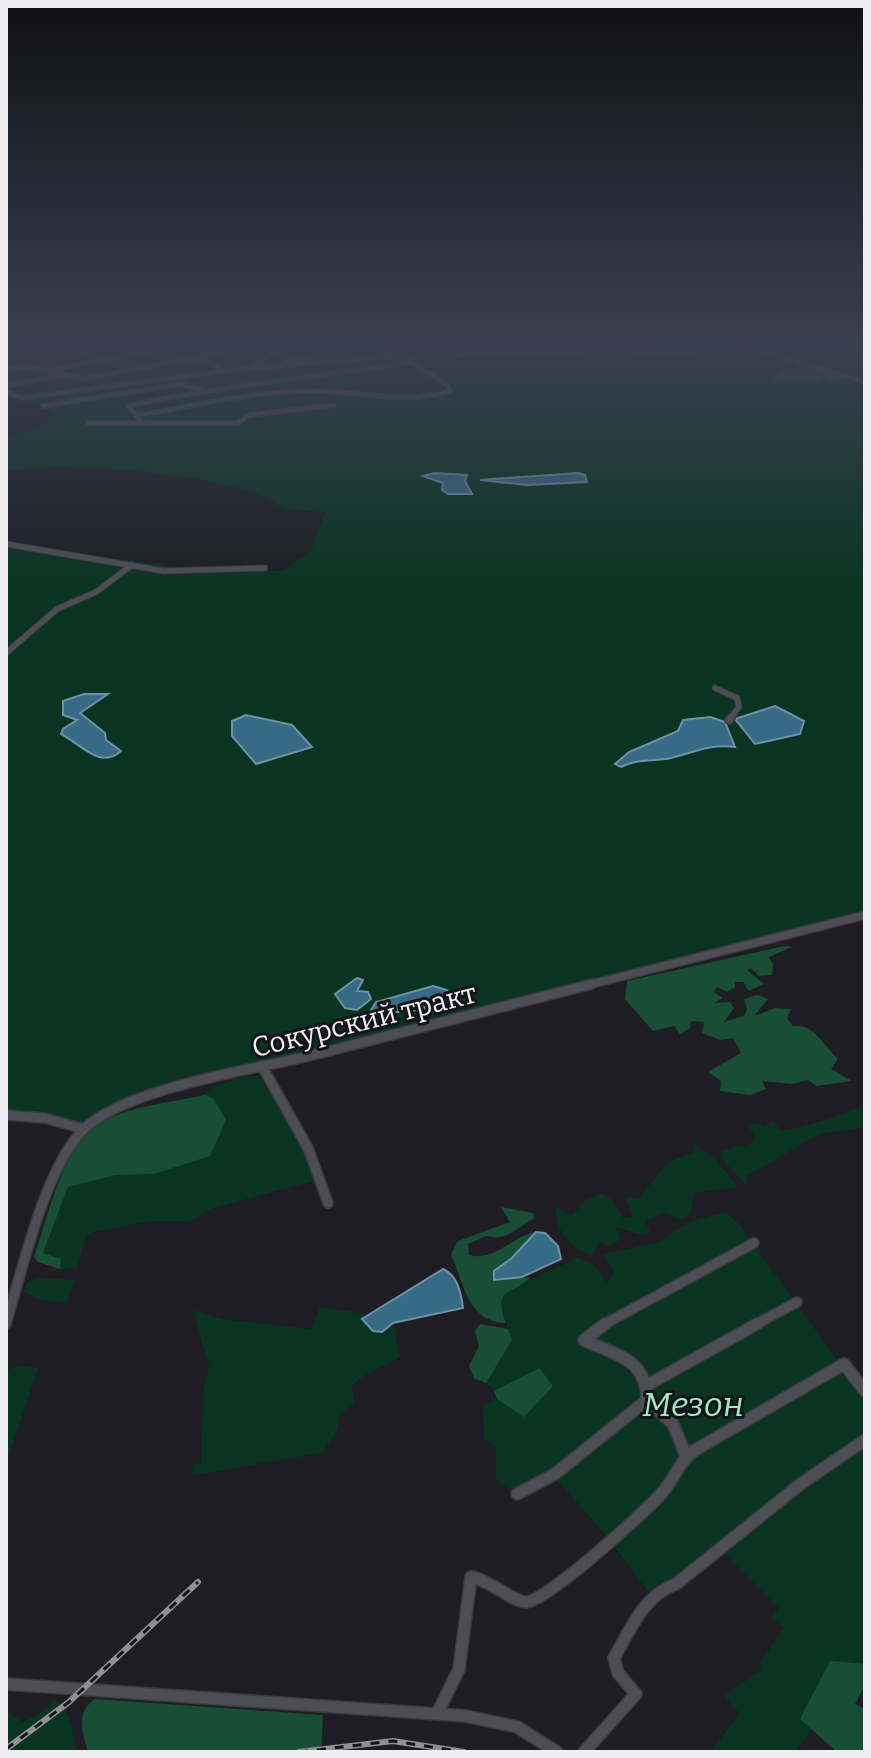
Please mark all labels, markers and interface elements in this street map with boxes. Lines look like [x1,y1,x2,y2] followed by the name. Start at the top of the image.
[248,977,480,1064] street label: Сокурский тракт
[642,1384,744,1425] park label: Мезон

